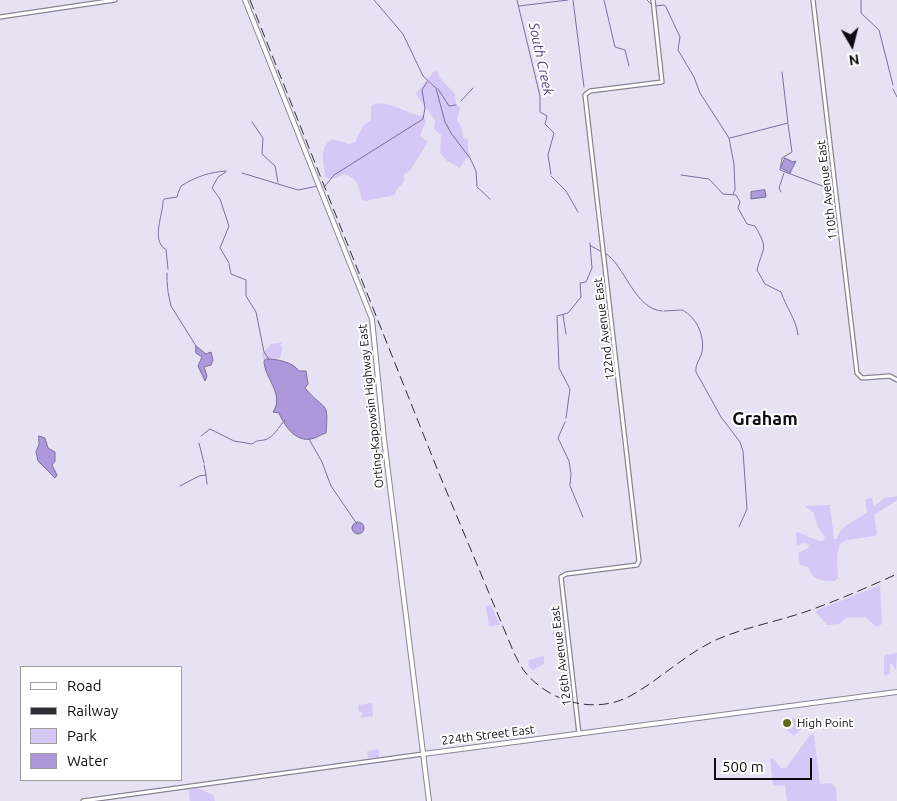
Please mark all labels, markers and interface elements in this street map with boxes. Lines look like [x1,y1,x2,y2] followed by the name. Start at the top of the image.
[827,20,877,70] north arrow
[525,21,557,97] water label: South Creek
[848,51,860,69] text: N
[814,139,840,241] street label: 110th Avenue East
[591,277,617,381] street label: 122nd Avenue East
[355,323,387,489] street label: Orting-Kapowsin Highway East
[732,408,798,430] district label: Graham
[548,605,574,707] street label: 126th Avenue East
[20,666,182,781] legend
[67,677,102,694] text: Road
[67,702,118,719] text: Railway
[797,716,853,730] place label: High Point
[781,717,793,729] marker: High Point
[441,722,535,748] street label: 224th Street East
[67,727,97,744] text: Park
[717,748,814,780] scale bar
[67,752,108,769] text: Water
[722,758,764,775] text: 500 m

